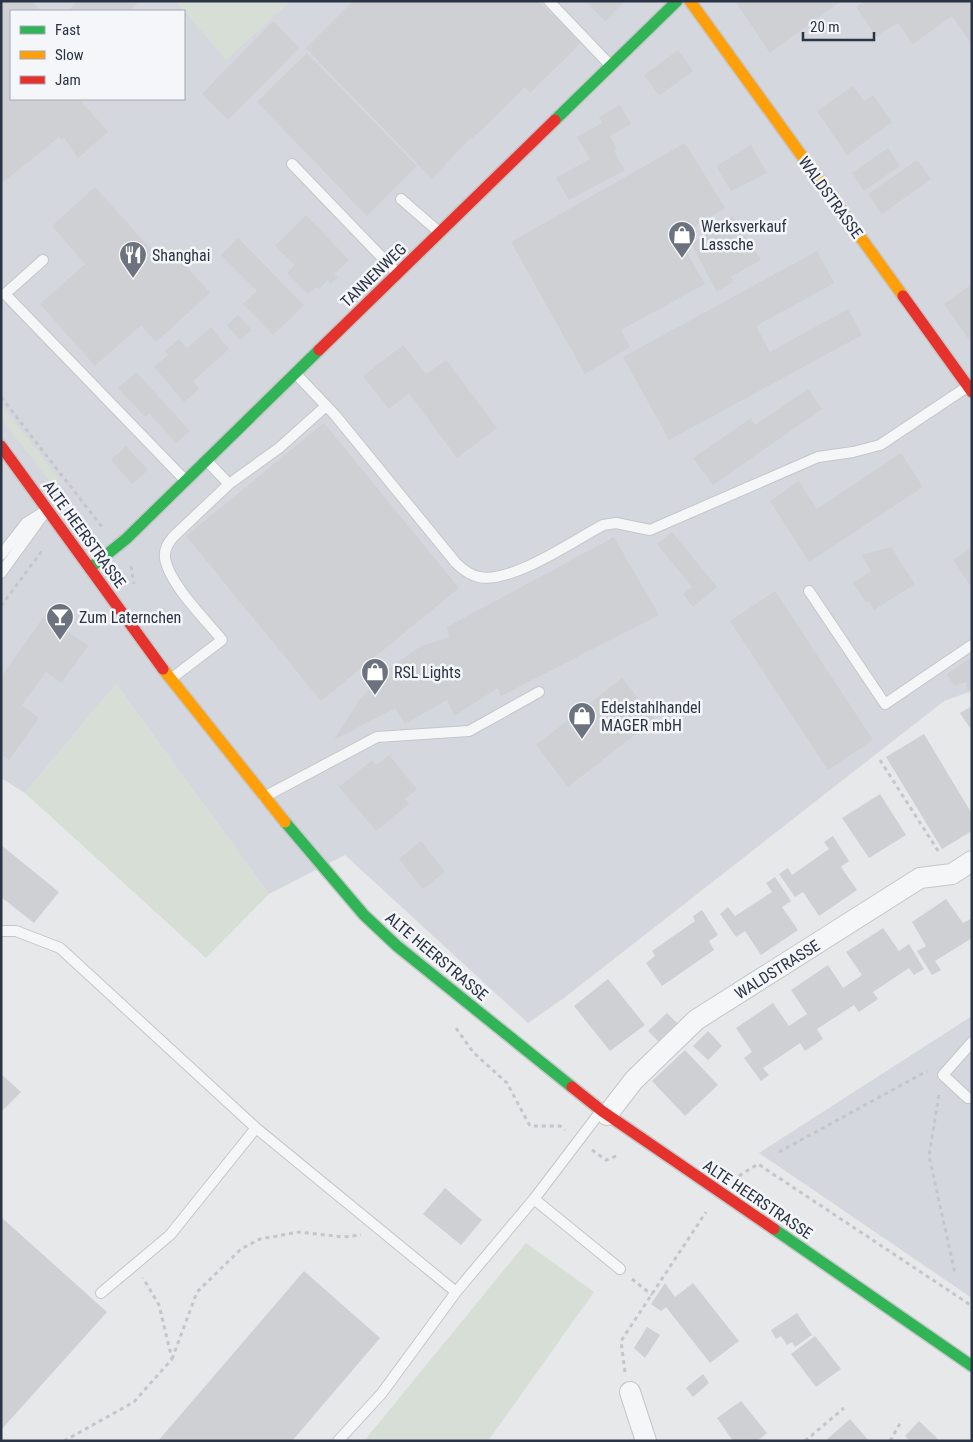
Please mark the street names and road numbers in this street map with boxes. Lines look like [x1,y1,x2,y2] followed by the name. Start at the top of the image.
[794,153,867,242] street label: WALDSTRASSE
[336,239,410,311] street label: TANNENWEG
[39,477,130,592] street label: ALTE HEERSTRASSE
[382,908,492,1005] street label: ALTE HEERSTRASSE
[731,936,823,1003] street label: WALDSTRASSE
[699,1156,816,1243] street label: ALTE HEERSTRASSE

